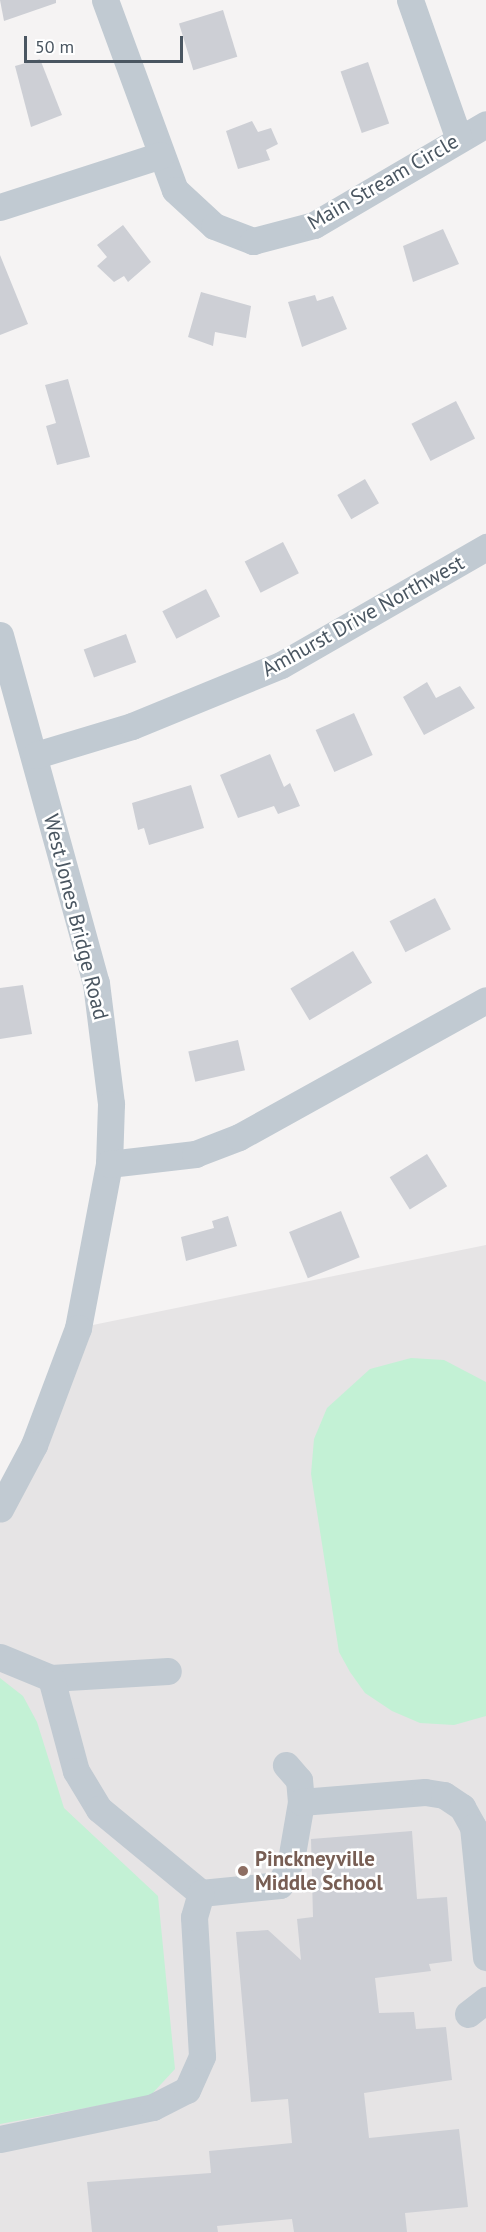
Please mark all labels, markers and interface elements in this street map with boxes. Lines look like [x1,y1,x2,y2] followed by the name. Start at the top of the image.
[27,24,186,62] scale bar
[35,35,74,58] text: 50 m
[303,129,463,235] street label: Main Stream Circle
[258,550,468,682] street label: Amhurst Drive Northwest
[38,812,114,1022] street label: West Jones Bridge Road
[255,1846,383,1896] place label: Pinckneyville Middle School
[236,1864,250,1878] marker: Pinckneyville Middle School

